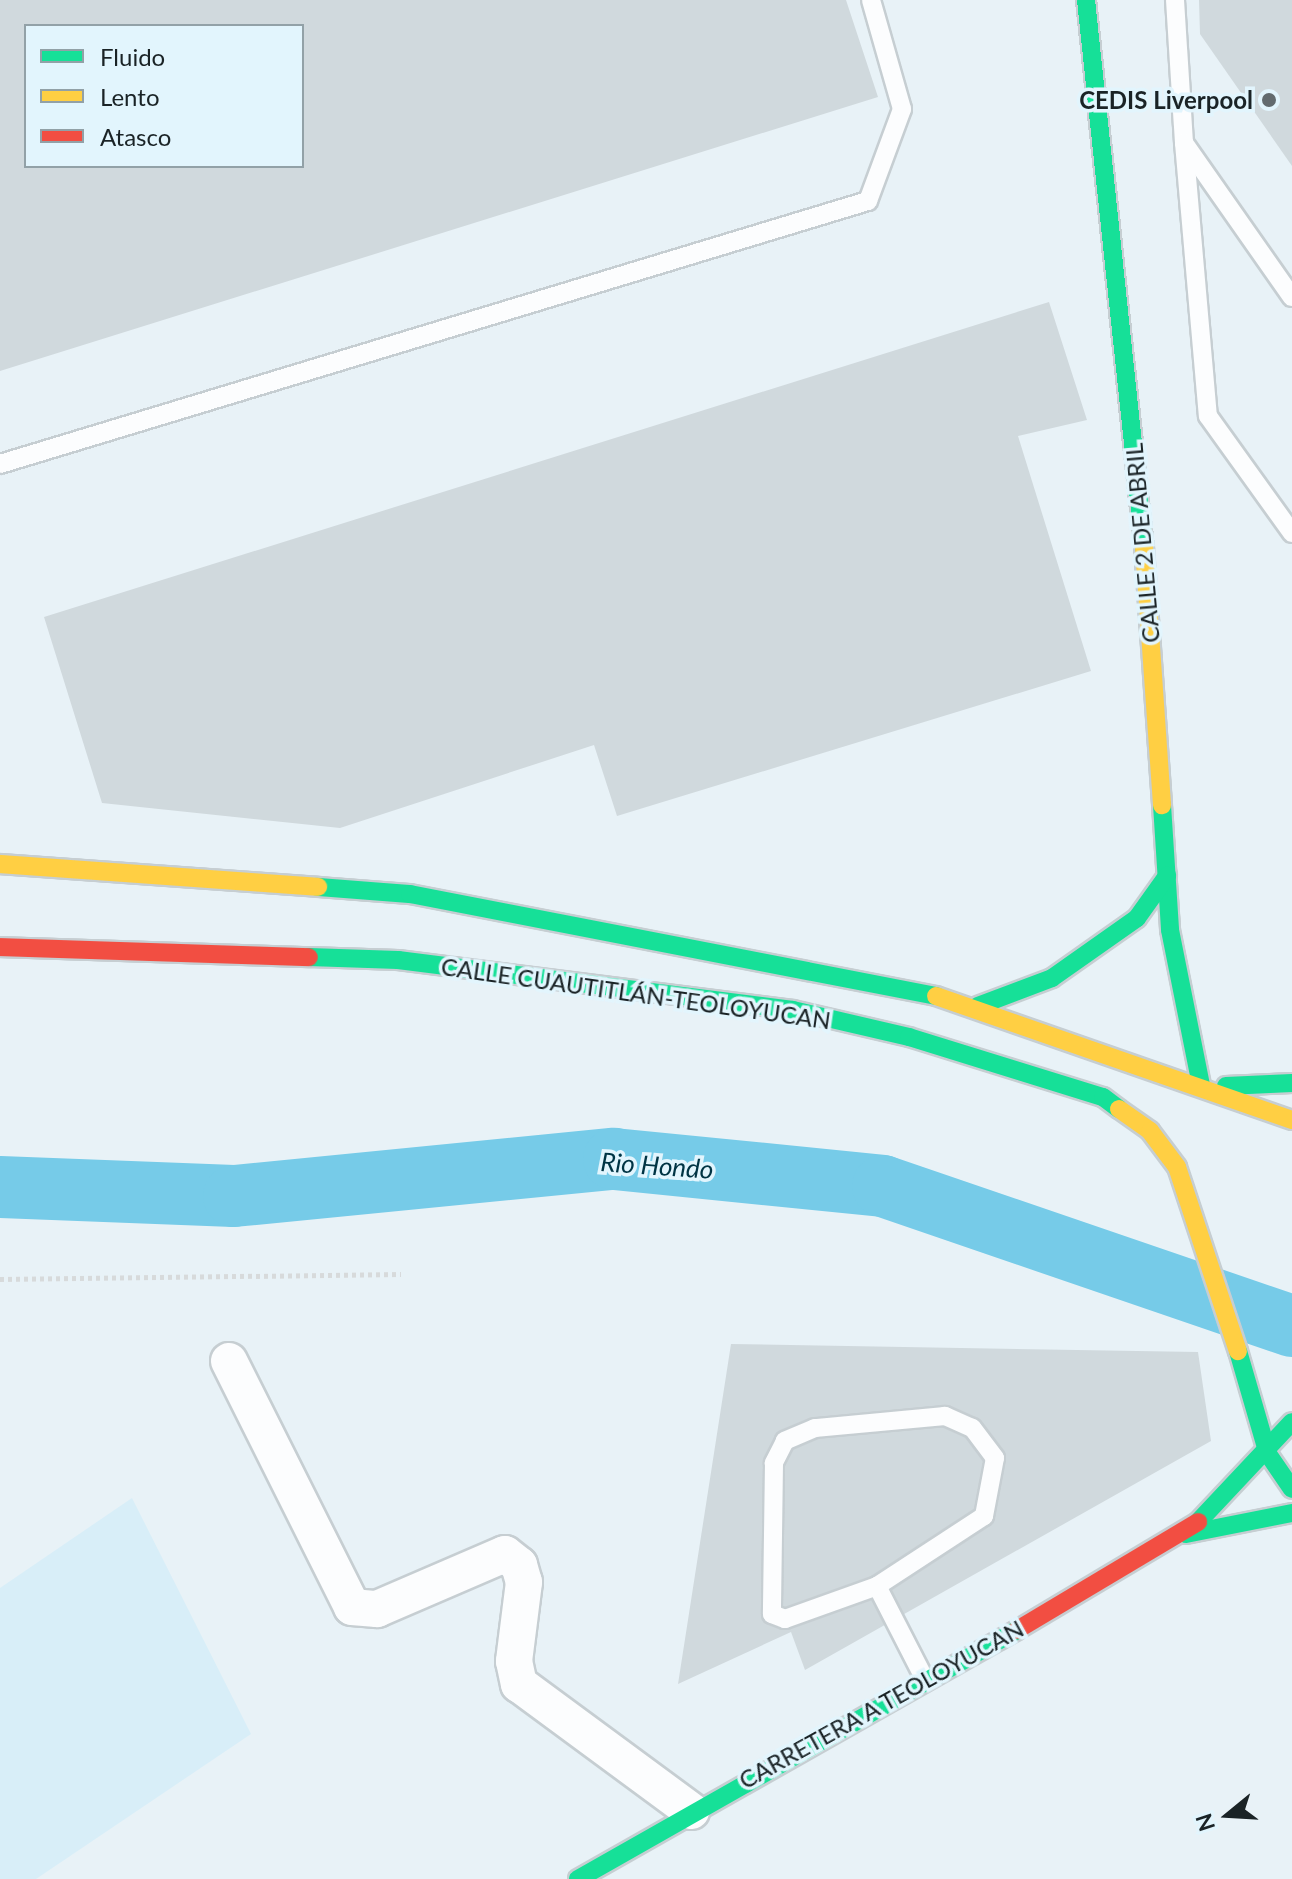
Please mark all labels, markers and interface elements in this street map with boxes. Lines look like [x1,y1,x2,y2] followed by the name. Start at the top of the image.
[24,24,304,168] legend
[100,42,165,71] text: Fluido
[100,82,160,111] text: Lento
[1079,86,1253,114] place label: CEDIS Liverpool
[1260,91,1278,109] marker: CEDIS Liverpool
[100,122,171,151] text: Atasco
[1119,442,1165,644] street label: CALLE 2 DE ABRIL
[439,951,833,1035] street label: CALLE CUAUTITLÁN-TEOLOYUCAN
[599,1146,715,1186] water label: Rio Hondo
[732,1613,1030,1795] street label: CARRETERA A TEOLOYUCAN
[1188,1775,1268,1855] north arrow
[1189,1810,1220,1835] text: N

